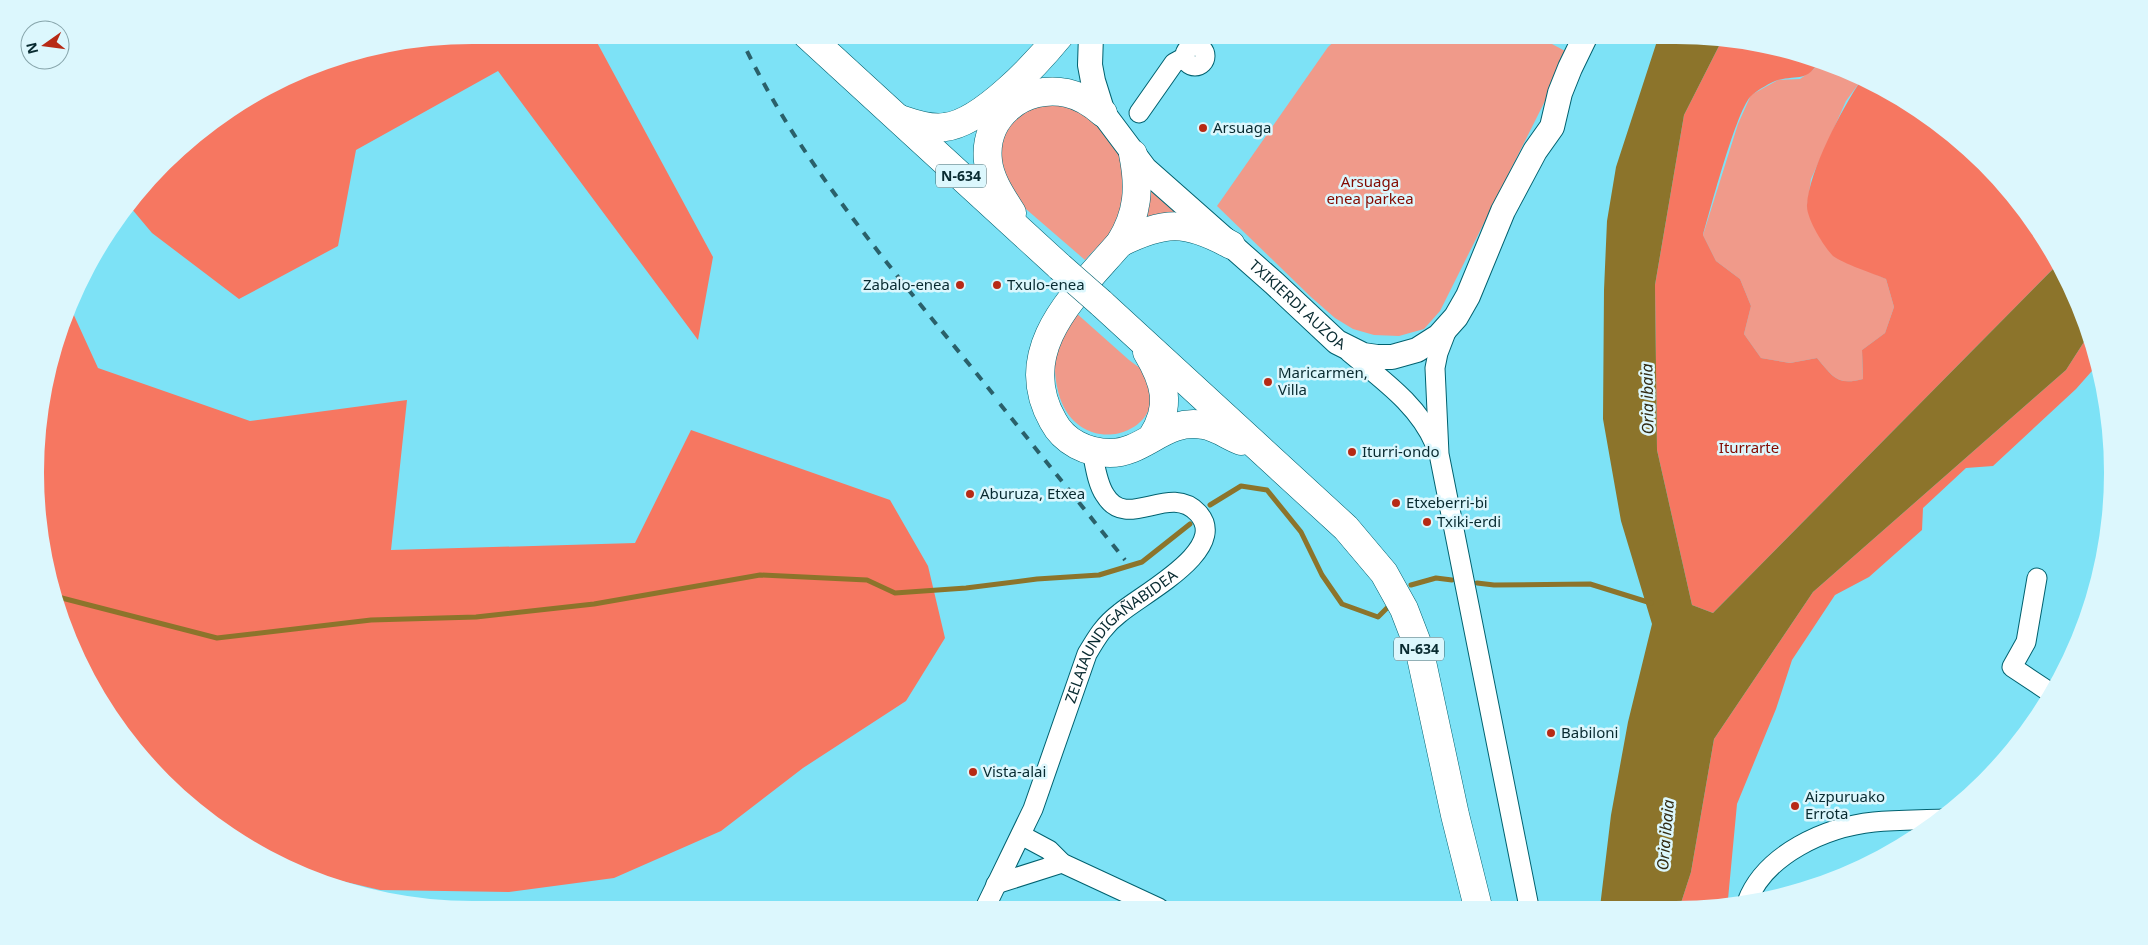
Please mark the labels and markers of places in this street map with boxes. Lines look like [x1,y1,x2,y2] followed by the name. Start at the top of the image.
[1213,117,1271,137] place label: Arsuaga
[1197,122,1209,134] marker: Arsuaga
[863,274,950,294] place label: Zabalo-enea
[1007,274,1085,294] place label: Txulo-enea
[954,279,966,291] marker: Zabalo-enea
[991,279,1003,291] marker: Txulo-enea
[1278,362,1368,399] place label: Maricarmen, Villa
[1262,376,1274,388] marker: Maricarmen, Villa
[1362,441,1440,461] place label: Iturri-ondo
[1346,446,1358,458] marker: Iturri-ondo
[980,483,1085,503] place label: Aburuza, Etxea
[964,488,976,500] marker: Aburuza, Etxea
[1406,492,1488,512] place label: Etxeberri-bi
[1390,497,1402,509] marker: Etxeberri-bi
[1437,511,1501,531] place label: Txiki-erdi
[1421,516,1433,528] marker: Txiki-erdi
[1561,722,1618,742] place label: Babiloni
[1545,727,1557,739] marker: Babiloni
[983,761,1046,781] place label: Vista-alai
[967,766,979,778] marker: Vista-alai
[1805,786,1885,823] place label: Aizpuruako Errota
[1789,800,1801,812] marker: Aizpuruako Errota

